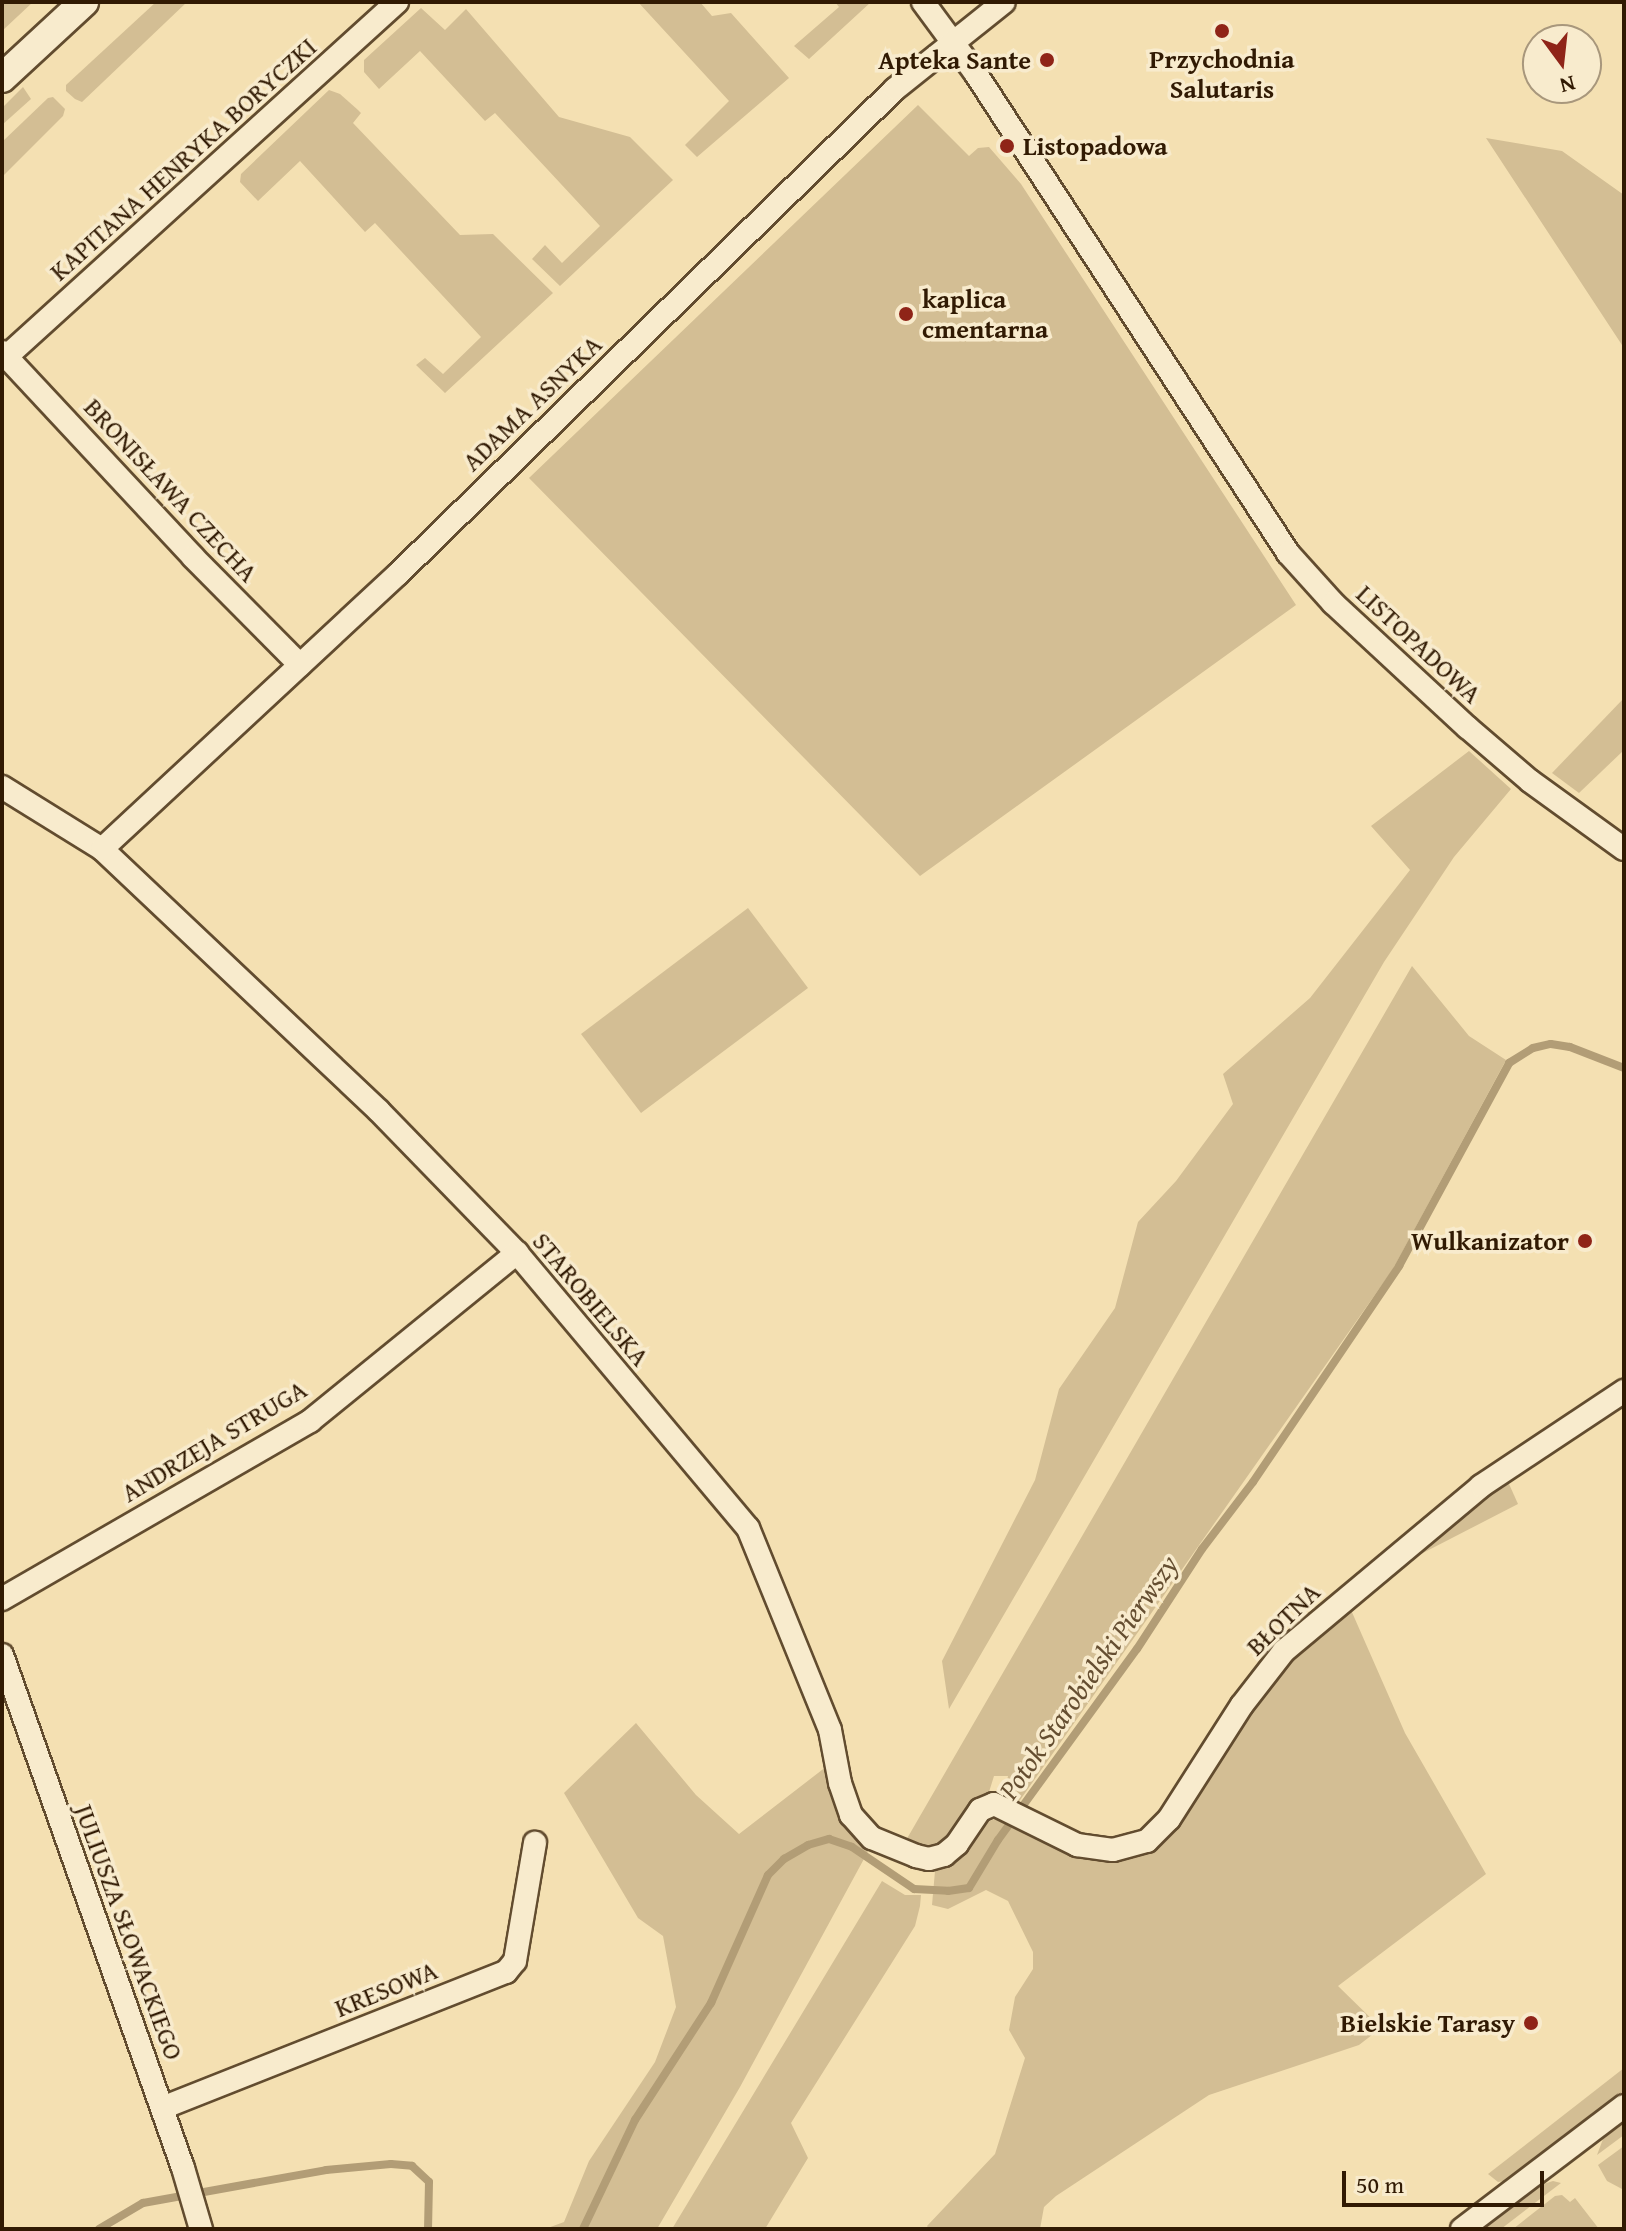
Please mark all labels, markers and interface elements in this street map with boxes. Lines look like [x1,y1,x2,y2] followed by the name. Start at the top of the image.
[1213,22,1231,40] marker: Przychodnia Salutaris
[1522,24,1602,104] north arrow
[43,31,323,287] street label: KAPITANA HENRYKA BORYCZKI
[1149,43,1295,104] place label: Przychodnia Salutaris
[878,44,1031,76] place label: Apteka Sante
[1038,51,1056,69] marker: Apteka Sante
[1556,68,1579,103] text: N
[1023,130,1168,162] place label: Listopadowa
[998,137,1016,155] marker: Listopadowa
[922,283,1048,344] place label: kaplica cmentarna
[897,305,915,323] marker: kaplica cmentarna
[456,329,608,477] street label: ADAMA ASNYKA
[78,392,264,588] street label: BRONISŁAWA CZECHA
[1350,578,1488,710] street label: LISTOPADOWA
[1411,1225,1569,1257] place label: Wulkanizator
[526,1226,656,1372] street label: STAROBIELSKA
[1576,1232,1594,1250] marker: Wulkanizator
[116,1373,312,1509] street label: ANDRZEJA STRUGA
[991,1549,1185,1805] water label: Potok Starobielski Pierwszy
[1240,1576,1326,1662] street label: BŁOTNA
[68,1800,190,2064] street label: JULIUSZA SŁOWACKIEGO
[330,1954,442,2024] street label: KRESOWA
[1340,2007,1515,2039] place label: Bielskie Tarasy
[1522,2014,1540,2032] marker: Bielskie Tarasy
[1346,2155,1548,2205] scale bar
[1356,2167,1404,2202] text: 50 m

